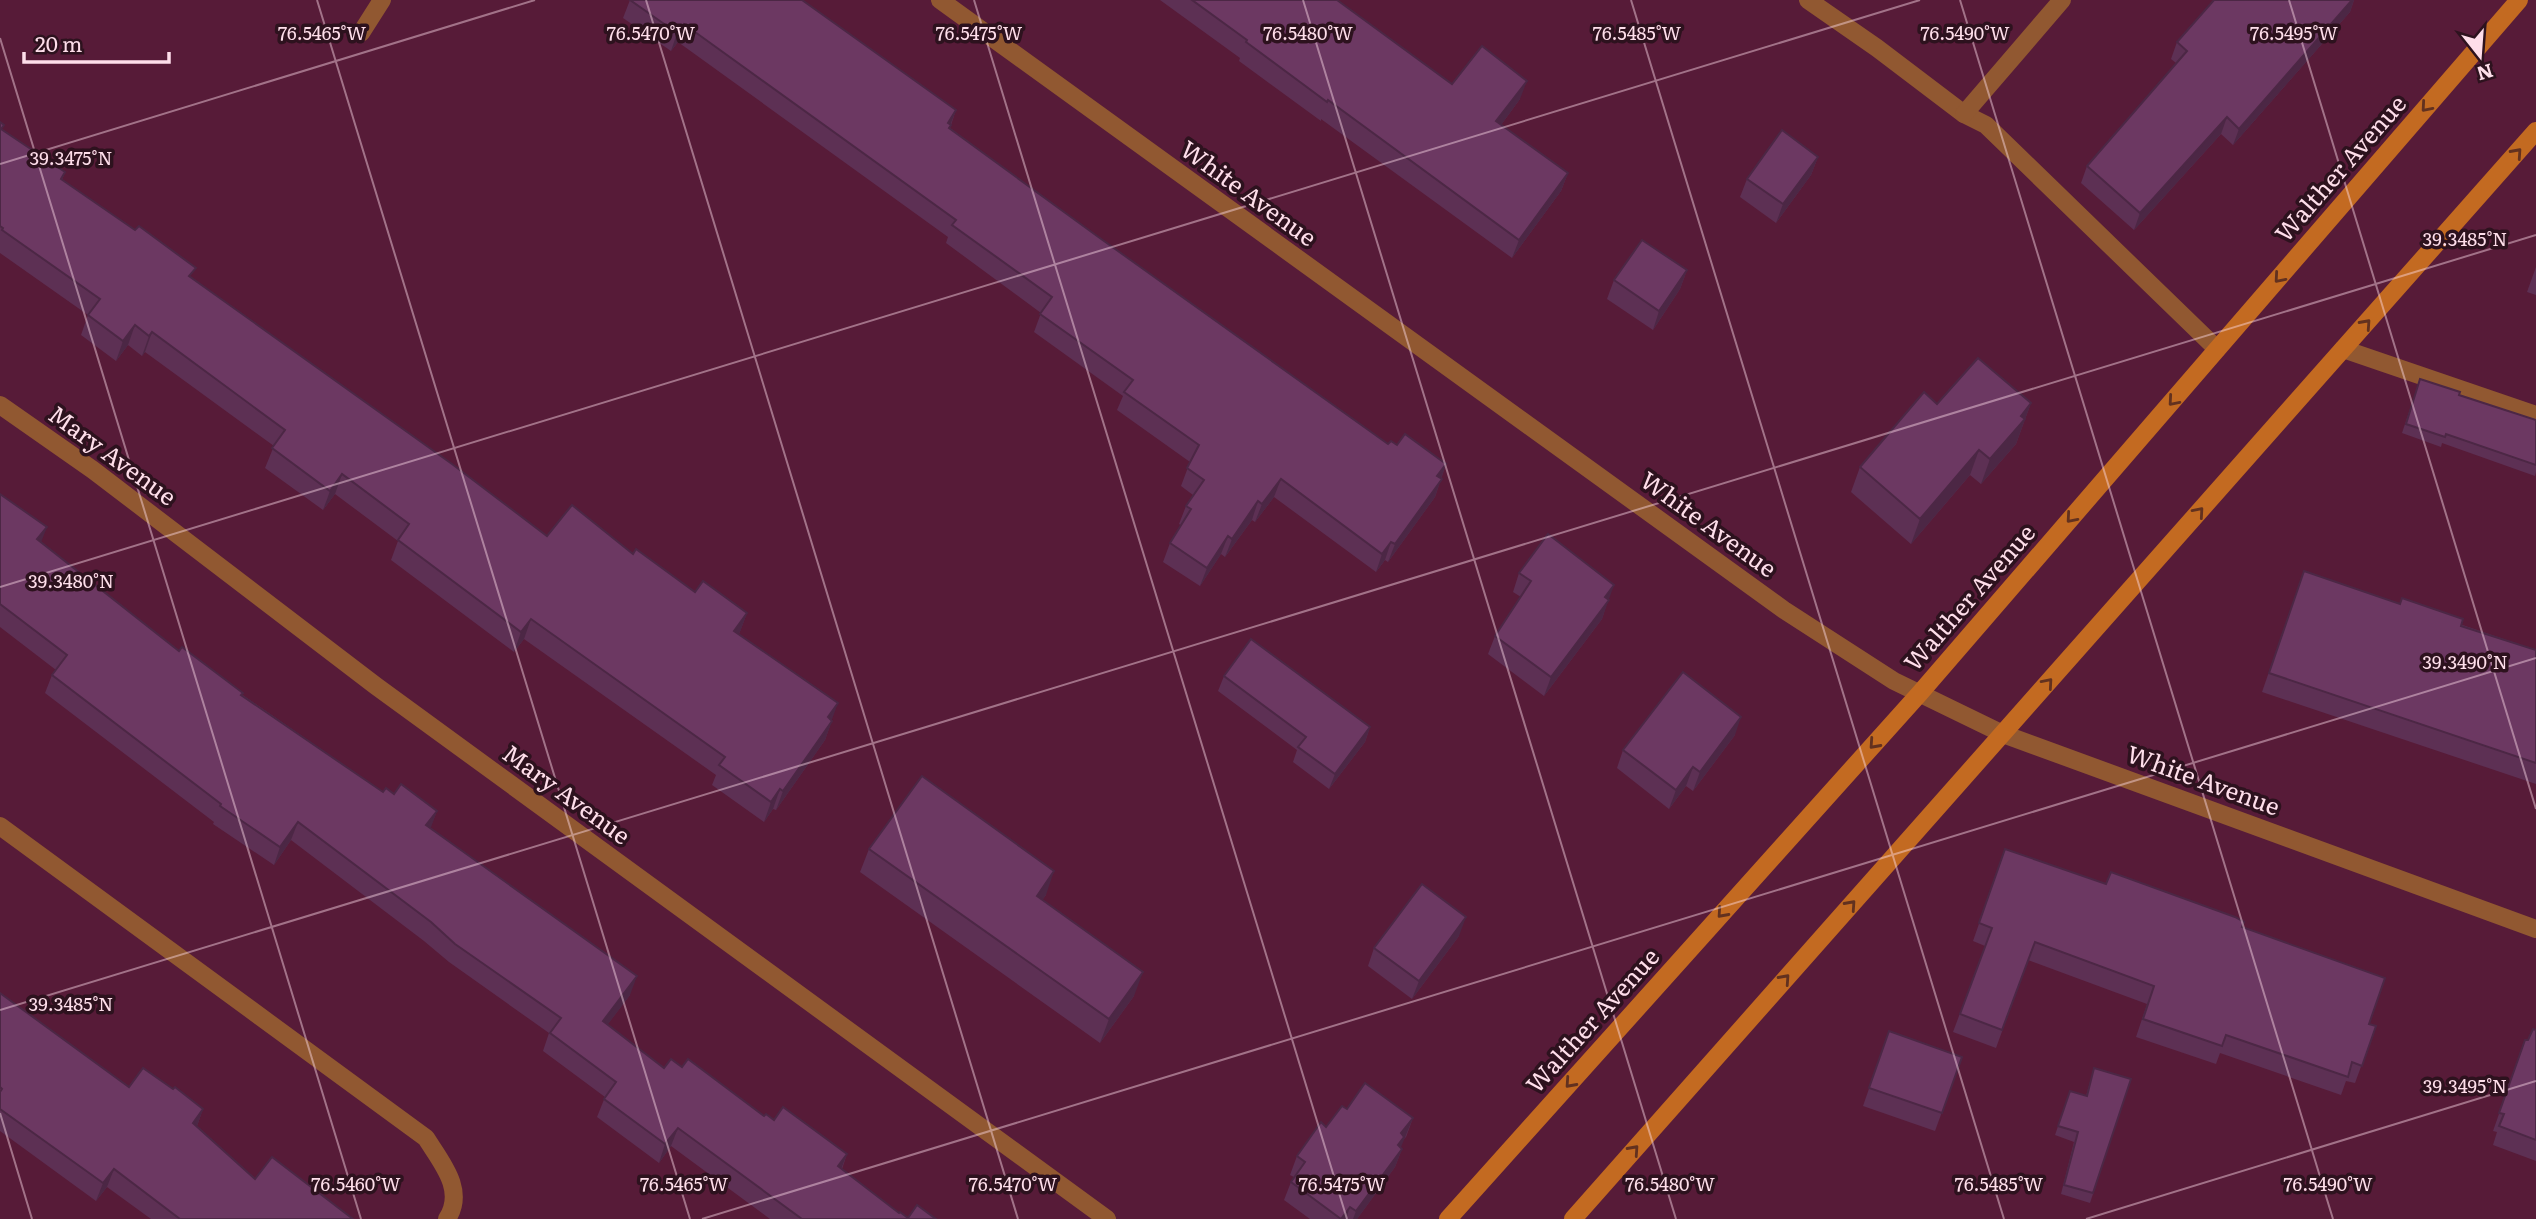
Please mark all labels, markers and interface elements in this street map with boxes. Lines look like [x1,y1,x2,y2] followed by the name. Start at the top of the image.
[278,19,366,46] text: 76.5465°W
[607,19,696,46] text: 76.5470°W
[936,19,1023,46] text: 76.5475°W
[1263,19,1353,46] text: 76.5480°W
[1593,19,1682,46] text: 76.5485°W
[1920,19,2010,46] text: 76.5490°W
[2250,19,2338,46] text: 76.5495°W
[24,21,170,65] scale bar
[2445,21,2515,91] north arrow
[35,27,82,58] text: 20 m
[2473,57,2497,89] text: N
[2265,86,2413,249] street label: Walther Avenue
[2422,99,2434,112] one-way arrow
[1174,131,1325,253] street label: White Avenue
[30,144,112,171] text: 39.3475°N
[2508,148,2521,161] one-way arrow
[2423,225,2507,252] text: 39.3485°N
[2275,270,2287,283] one-way arrow
[2358,319,2370,332] one-way arrow
[2169,393,2181,406] one-way arrow
[42,396,185,512] street label: Mary Avenue
[1634,462,1785,584] street label: White Avenue
[2191,507,2203,520] one-way arrow
[2067,510,2079,523] one-way arrow
[1894,515,2042,678] street label: Walther Avenue
[28,567,114,594] text: 39.3480°N
[2422,648,2508,675] text: 39.3490°N
[2040,678,2052,691] one-way arrow
[496,735,639,851] street label: Mary Avenue
[2122,735,2285,823] street label: White Avenue
[1870,736,1882,749] one-way arrow
[1843,900,1855,913] one-way arrow
[1718,905,1730,918] one-way arrow
[1516,939,1666,1100] street label: Walther Avenue
[1777,975,1789,988] one-way arrow
[29,990,113,1017] text: 39.3485°N
[2423,1072,2507,1099] text: 39.3495°N
[1566,1075,1578,1088] one-way arrow
[1626,1145,1638,1158] one-way arrow
[311,1170,401,1197] text: 76.5460°W
[640,1170,728,1197] text: 76.5465°W
[969,1170,1058,1197] text: 76.5470°W
[1299,1170,1386,1197] text: 76.5475°W
[1625,1170,1715,1197] text: 76.5480°W
[1955,1170,2044,1197] text: 76.5485°W
[2283,1170,2373,1197] text: 76.5490°W

